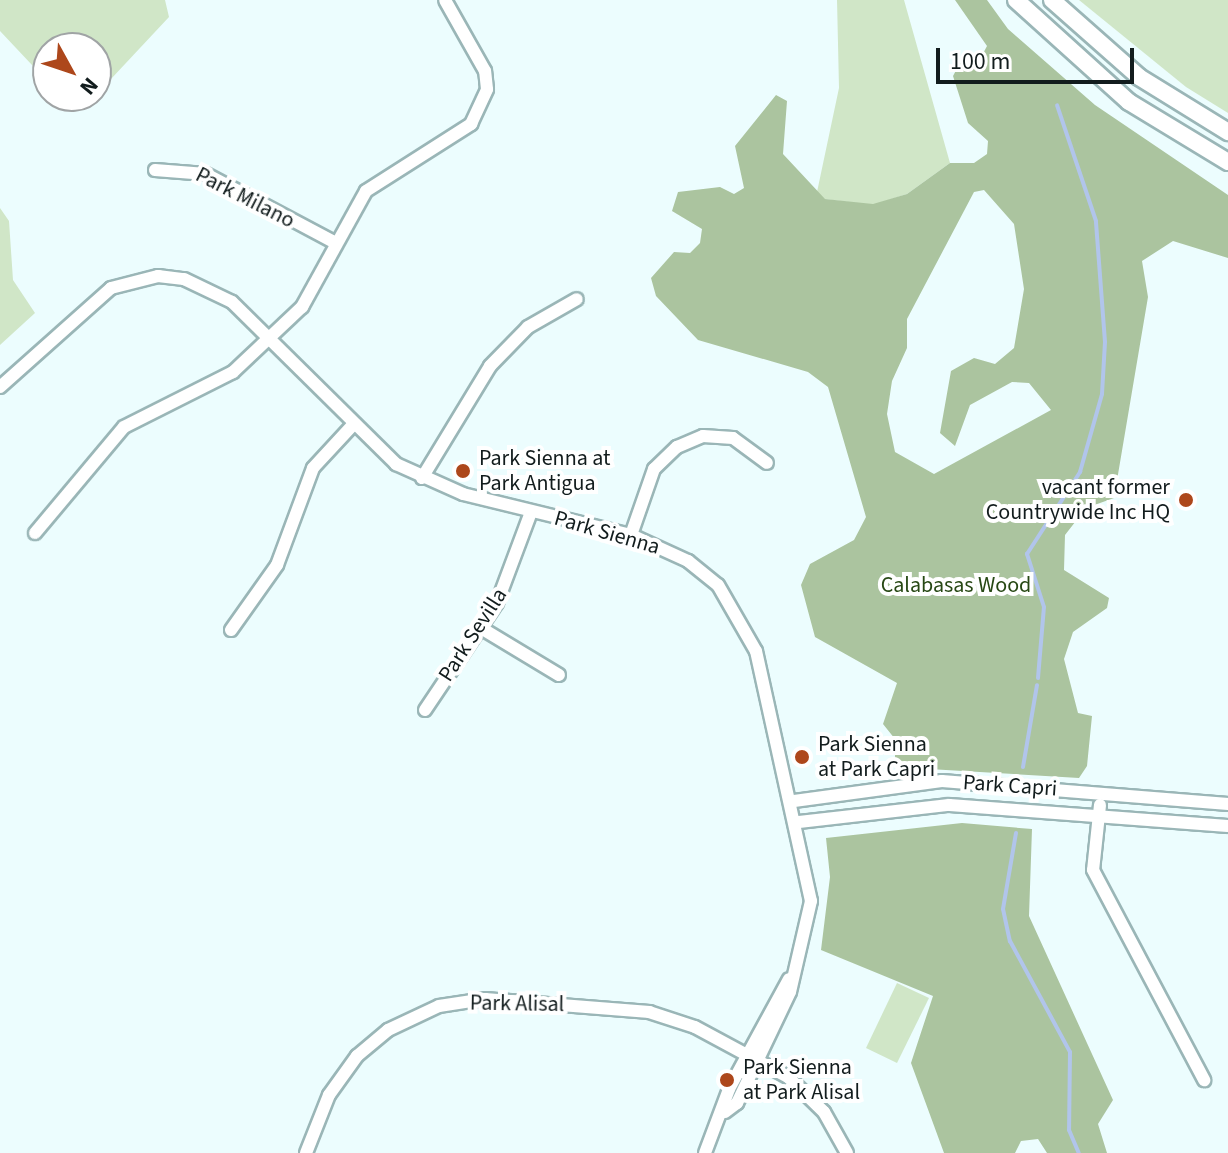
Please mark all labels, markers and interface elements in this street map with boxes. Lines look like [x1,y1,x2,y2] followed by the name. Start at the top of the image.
[32,32,112,112] north arrow
[940,32,1138,82] scale bar
[950,44,1010,79] text: 100 m
[72,70,106,102] text: N
[191,162,299,234] street label: Park Milano
[479,445,610,496] place label: Park Sienna at Park Antigua
[454,462,472,480] marker: Park Sienna at Park Antigua
[986,474,1170,526] place label: vacant former Countrywide Inc HQ
[1177,491,1195,509] marker: vacant former Countrywide Inc HQ
[551,505,663,561] street label: Park Sienna
[881,573,1031,599] park label: Calabasas Wood
[433,583,513,687] street label: Park Sevilla
[818,731,935,782] place label: Park Sienna at Park Capri
[793,748,811,766] marker: Park Sienna at Park Capri
[962,770,1058,802] street label: Park Capri
[470,990,564,1018] street label: Park Alisal
[743,1054,860,1106] place label: Park Sienna at Park Alisal
[718,1071,736,1089] marker: Park Sienna at Park Alisal

